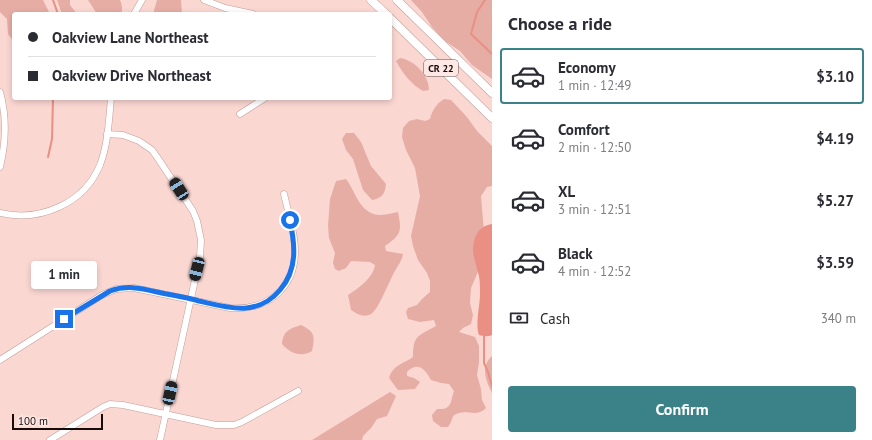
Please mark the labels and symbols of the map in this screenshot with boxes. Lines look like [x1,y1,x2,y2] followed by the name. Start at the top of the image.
[424,60,458,76] road number: CR 22
[167,176,191,202] car
[281,211,299,229] route start
[188,256,206,282] car
[31,261,97,289] callout: 1 min
[55,310,73,328] route end
[162,380,178,406] car
[12,412,103,431] scale bar

